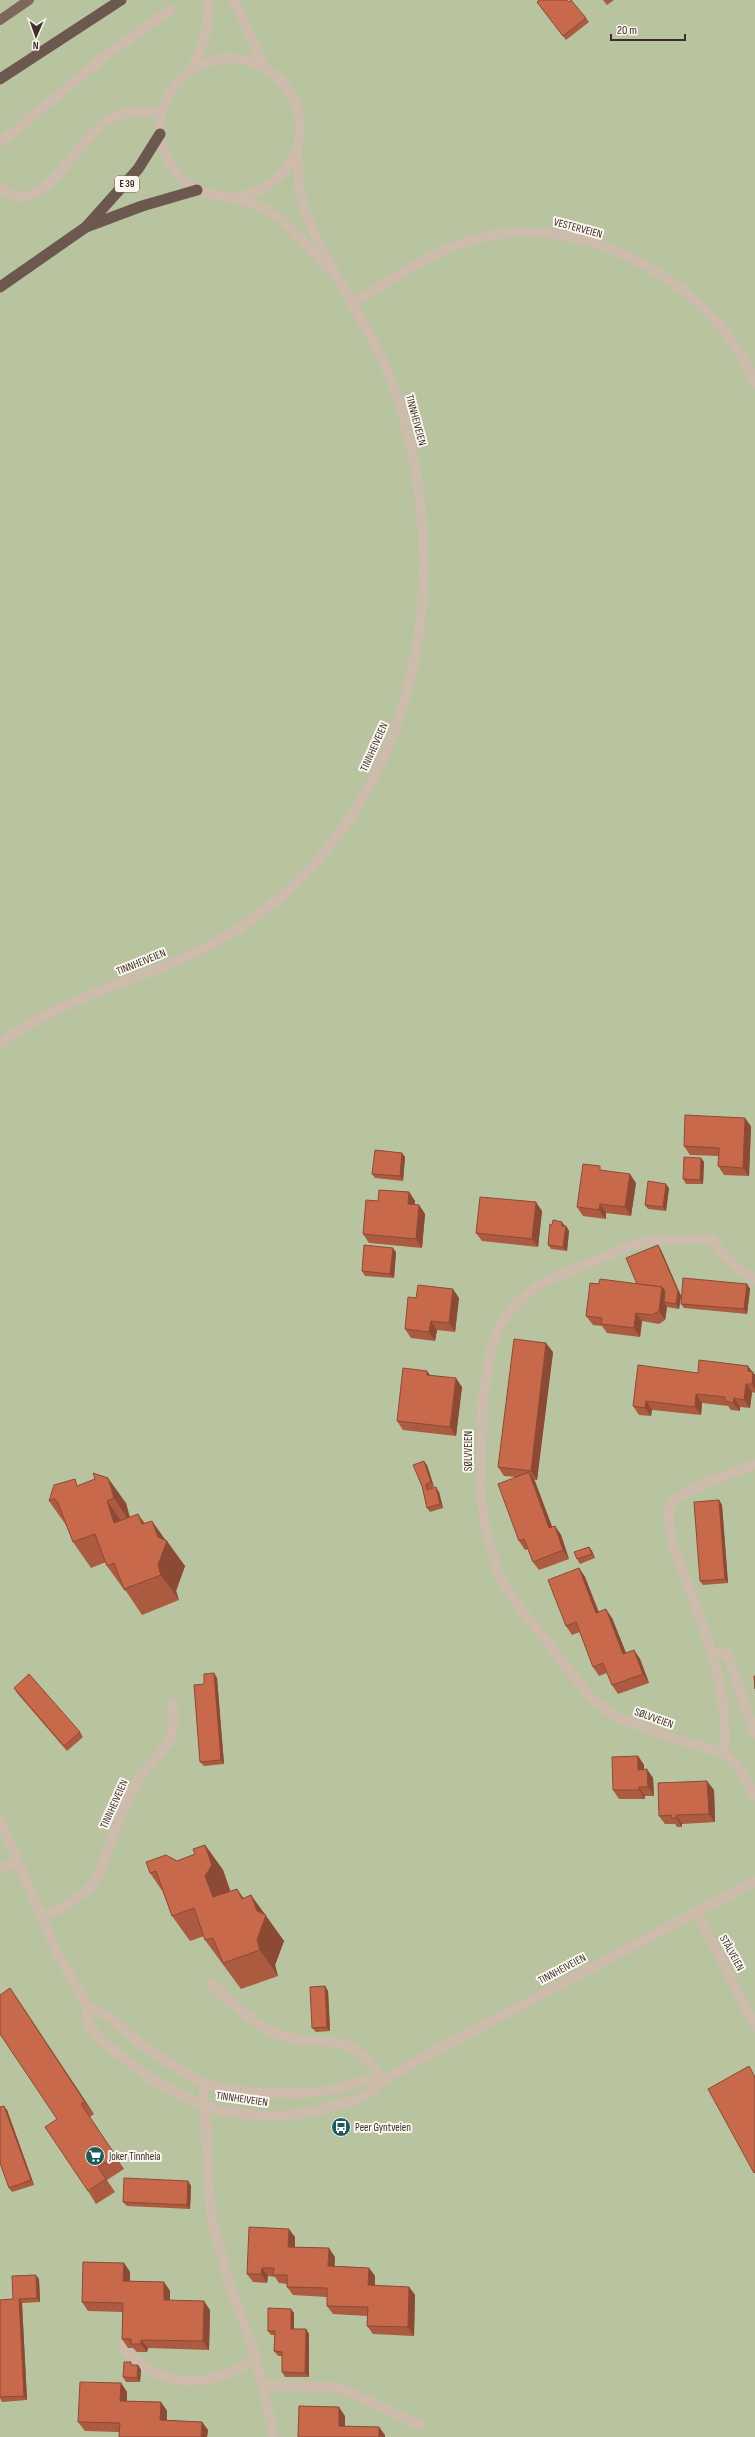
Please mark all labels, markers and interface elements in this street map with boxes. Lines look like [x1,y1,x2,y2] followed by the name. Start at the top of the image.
[16,16,56,56] north arrow
[611,16,685,42] scale bar
[617,23,637,38] text: 20 m
[32,39,39,52] text: N
[115,176,139,192] road number: E 39
[552,215,604,241] street label: VESTERVEIEN
[403,393,429,447] street label: TINNHEIVEIEN
[357,721,391,773] street label: TINNHEIVEIEN
[114,946,168,978] street label: TINNHEIVEIEN
[462,1431,475,1471] street label: SØLVVEIEN
[633,1705,675,1731] street label: SØLVVEIEN
[97,1778,131,1830] street label: TINNHEIVEIEN
[717,1933,747,1973] street label: STÅLVEIEN
[536,1951,588,1987] street label: TINNHEIVEIEN
[215,2089,269,2109] street label: TINNHEIVEIEN
[330,2116,352,2138] bus stop icon: Peer Gyntveien
[355,2121,411,2134] place label: Peer Gyntveien
[84,2145,106,2167] supermarket icon: Joker Tinnheia
[108,2150,161,2163] place label: Joker Tinnheia

